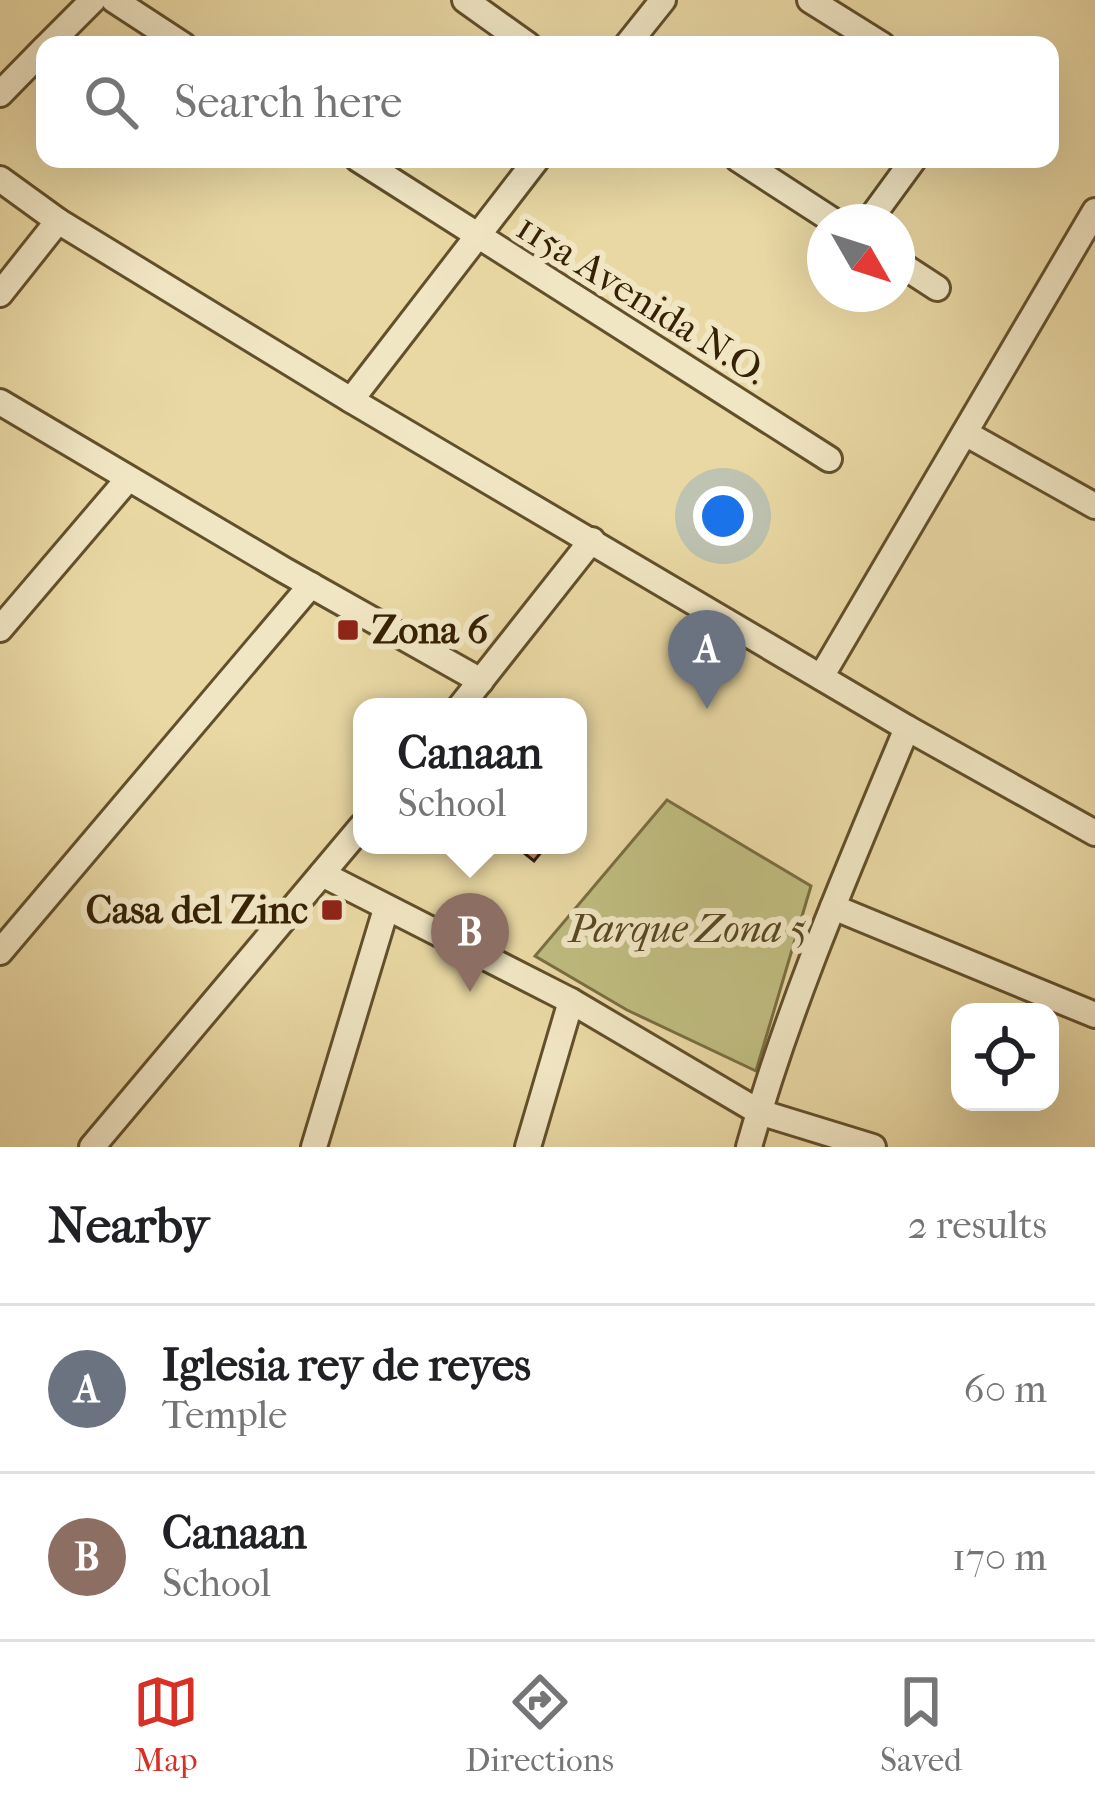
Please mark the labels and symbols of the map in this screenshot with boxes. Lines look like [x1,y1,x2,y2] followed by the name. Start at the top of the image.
[508,203,776,395] street label: 115a Avenida N.O.
[807,204,915,312] north arrow
[693,486,753,546] your location
[372,607,489,653] place label: Zona 6
[668,610,746,709] pin: A
[335,617,361,643] marker: Zona 6
[86,887,308,933] place label: Casa del Zinc
[431,893,509,992] pin: B
[319,897,345,923] marker: Casa del Zinc
[567,906,807,952] park label: Parque Zona 5

